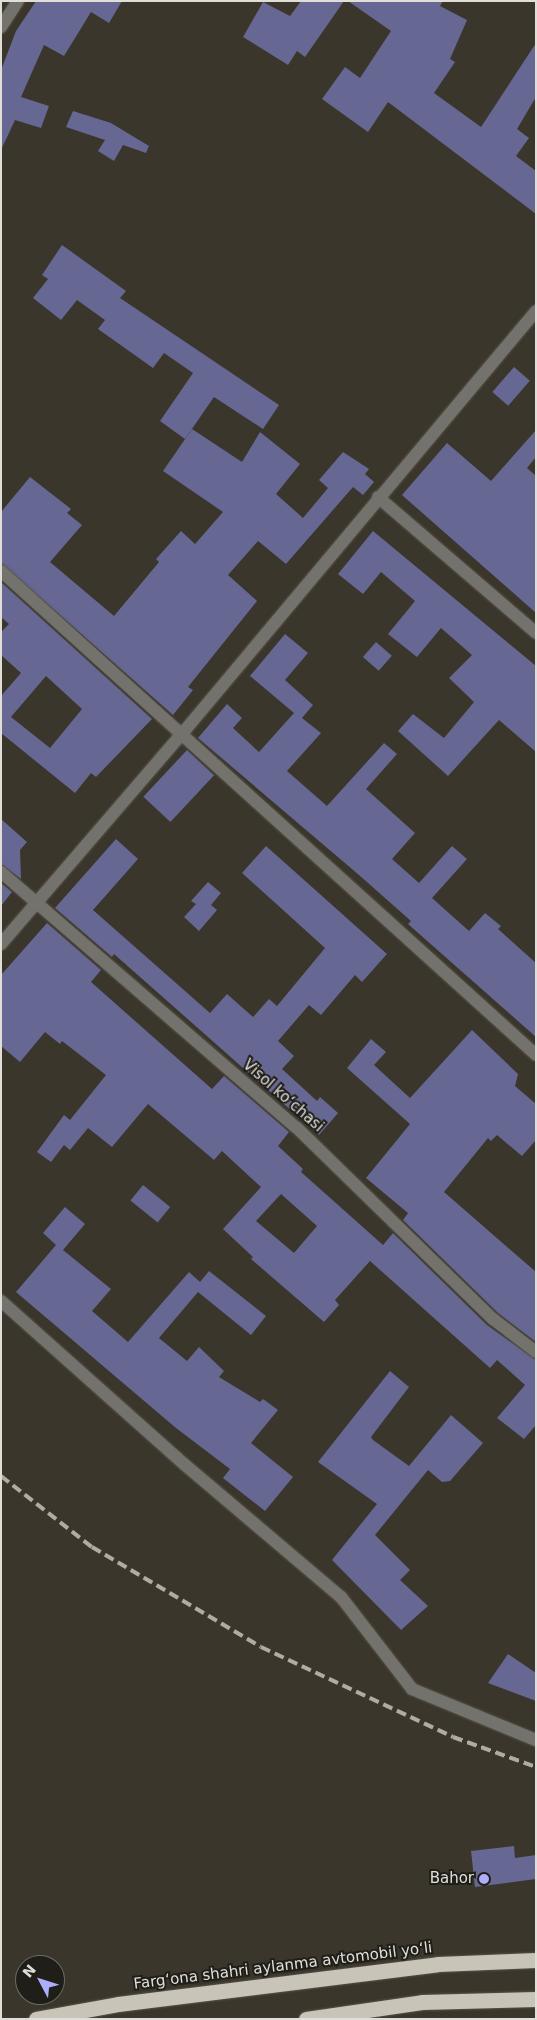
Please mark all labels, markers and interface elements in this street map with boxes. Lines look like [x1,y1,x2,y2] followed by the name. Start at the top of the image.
[239,1056,327,1136] street label: Visol koʻchasi
[430,1870,474,1888] place label: Bahor
[478,1873,490,1885] marker: Bahor
[133,1939,433,1993] street label: Fargʻona shahri aylanma avtomobil yoʻli
[15,1955,65,2005] north arrow
[19,1961,39,1981] text: N

